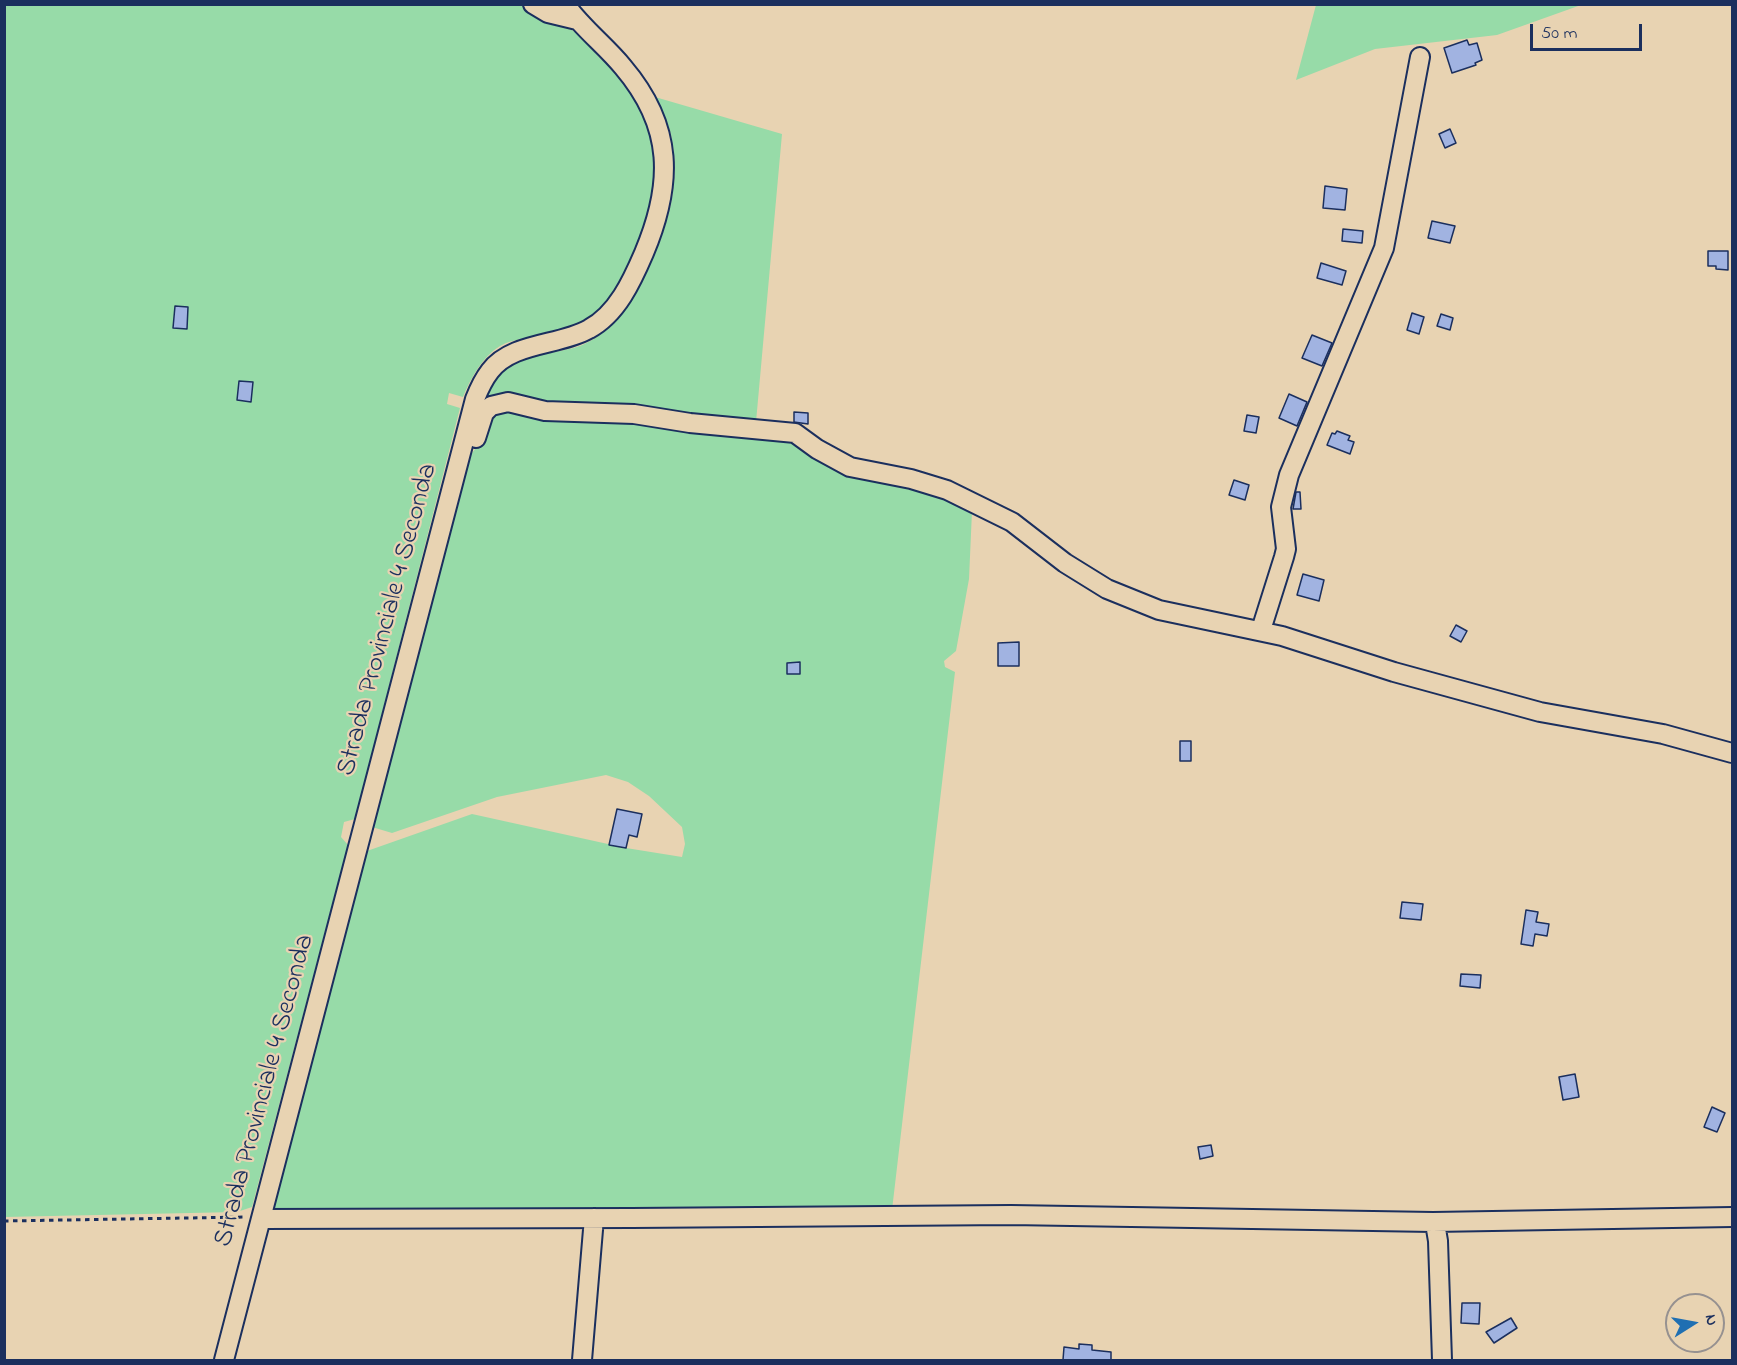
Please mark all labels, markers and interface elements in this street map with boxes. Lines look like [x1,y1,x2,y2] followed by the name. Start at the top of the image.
[1533,12,1646,50] scale bar
[1541,21,1578,47] text: 50 m
[332,460,446,780] street label: Strada Provinciale 4 Seconda
[209,931,323,1251] street label: Strada Provinciale 4 Seconda
[1665,1293,1725,1353] north arrow
[1698,1312,1724,1328] text: N

